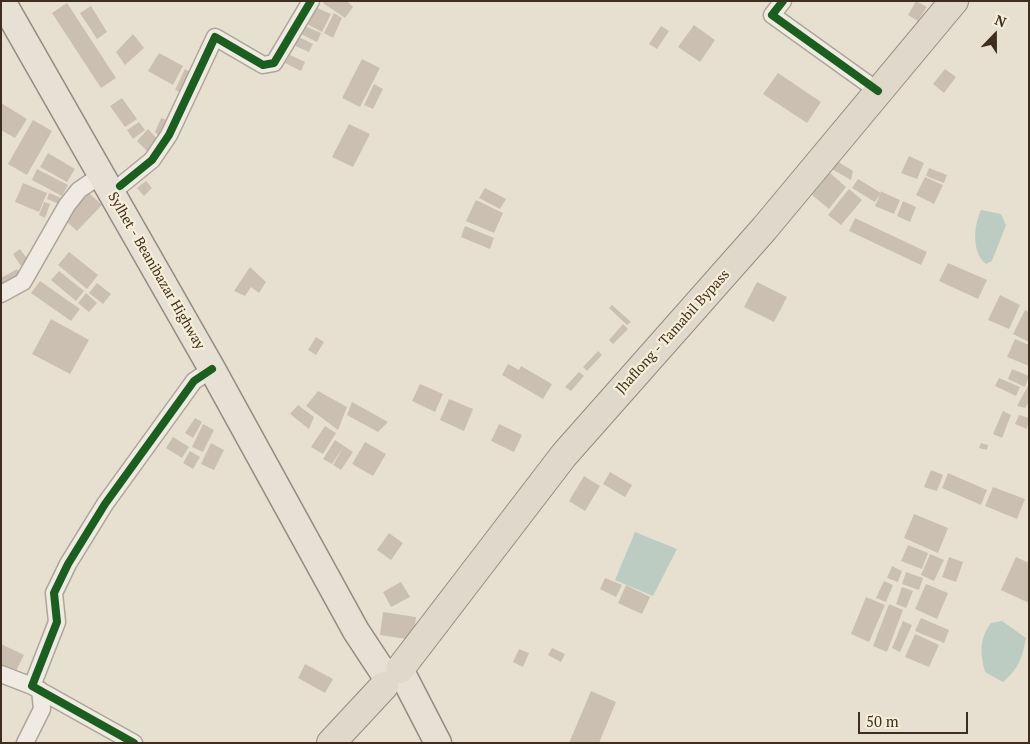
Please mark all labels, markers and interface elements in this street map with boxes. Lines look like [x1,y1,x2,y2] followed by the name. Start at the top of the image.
[970,10,1020,60] north arrow
[992,10,1009,31] text: N
[104,189,208,353] street label: Sylhet - Beanibazar Highway
[613,266,733,398] street label: Jhaflong - Tamabil Bypass
[860,702,970,734] scale bar
[866,711,899,731] text: 50 m

